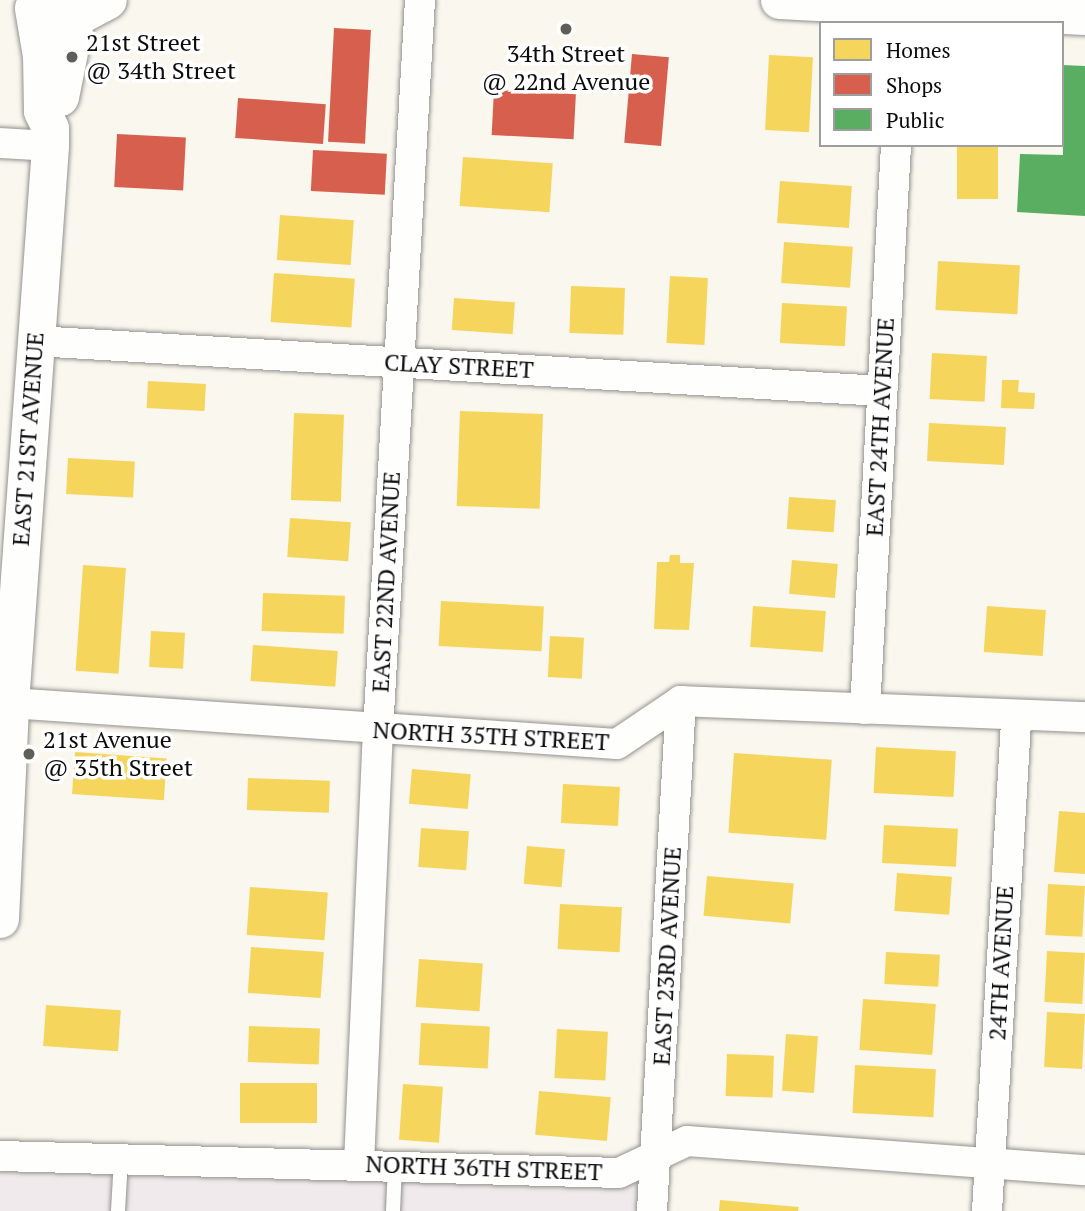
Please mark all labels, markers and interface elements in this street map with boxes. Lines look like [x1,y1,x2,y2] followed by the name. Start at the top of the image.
[558,21,574,37] marker: 34th Street @ 22nd Avenue
[819,21,1064,147] legend
[86,29,236,85] place label: 21st Street @ 34th Street
[886,36,951,64] text: Homes
[482,40,650,96] place label: 34th Street @ 22nd Avenue
[64,49,80,65] marker: 21st Street @ 34th Street
[886,71,942,99] text: Shops
[886,106,944,134] text: Public
[860,317,900,537] street label: EAST 24TH AVENUE
[6,331,50,547] street label: EAST 21ST AVENUE
[383,348,535,384] street label: CLAY STREET
[366,470,406,694] street label: EAST 22ND AVENUE
[372,715,610,757] street label: NORTH 35TH STREET
[43,726,193,782] place label: 21st Avenue @ 35th Street
[21,746,37,762] marker: 21st Avenue @ 35th Street
[647,846,687,1066] street label: EAST 23RD AVENUE
[983,884,1019,1042] street label: 24TH AVENUE
[365,1149,603,1187] street label: NORTH 36TH STREET

